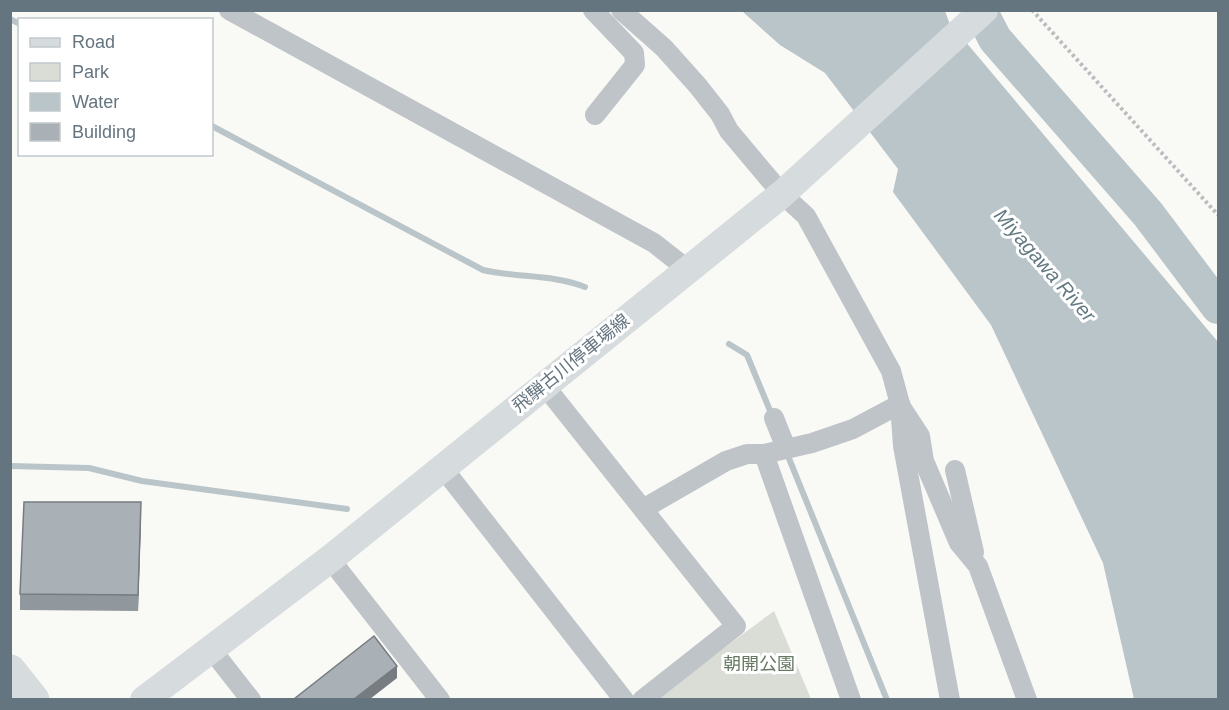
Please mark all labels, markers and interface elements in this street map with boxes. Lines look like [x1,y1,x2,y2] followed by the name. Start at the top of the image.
[18,18,213,156] legend
[72,32,115,52] text: Road
[72,62,110,82] text: Park
[72,92,119,112] text: Water
[72,122,136,142] text: Building
[990,204,1101,327] water label: Miyagawa River
[509,310,633,416] street label: 飛騨古川停車場線
[723,654,795,674] park label: 朝開公園

